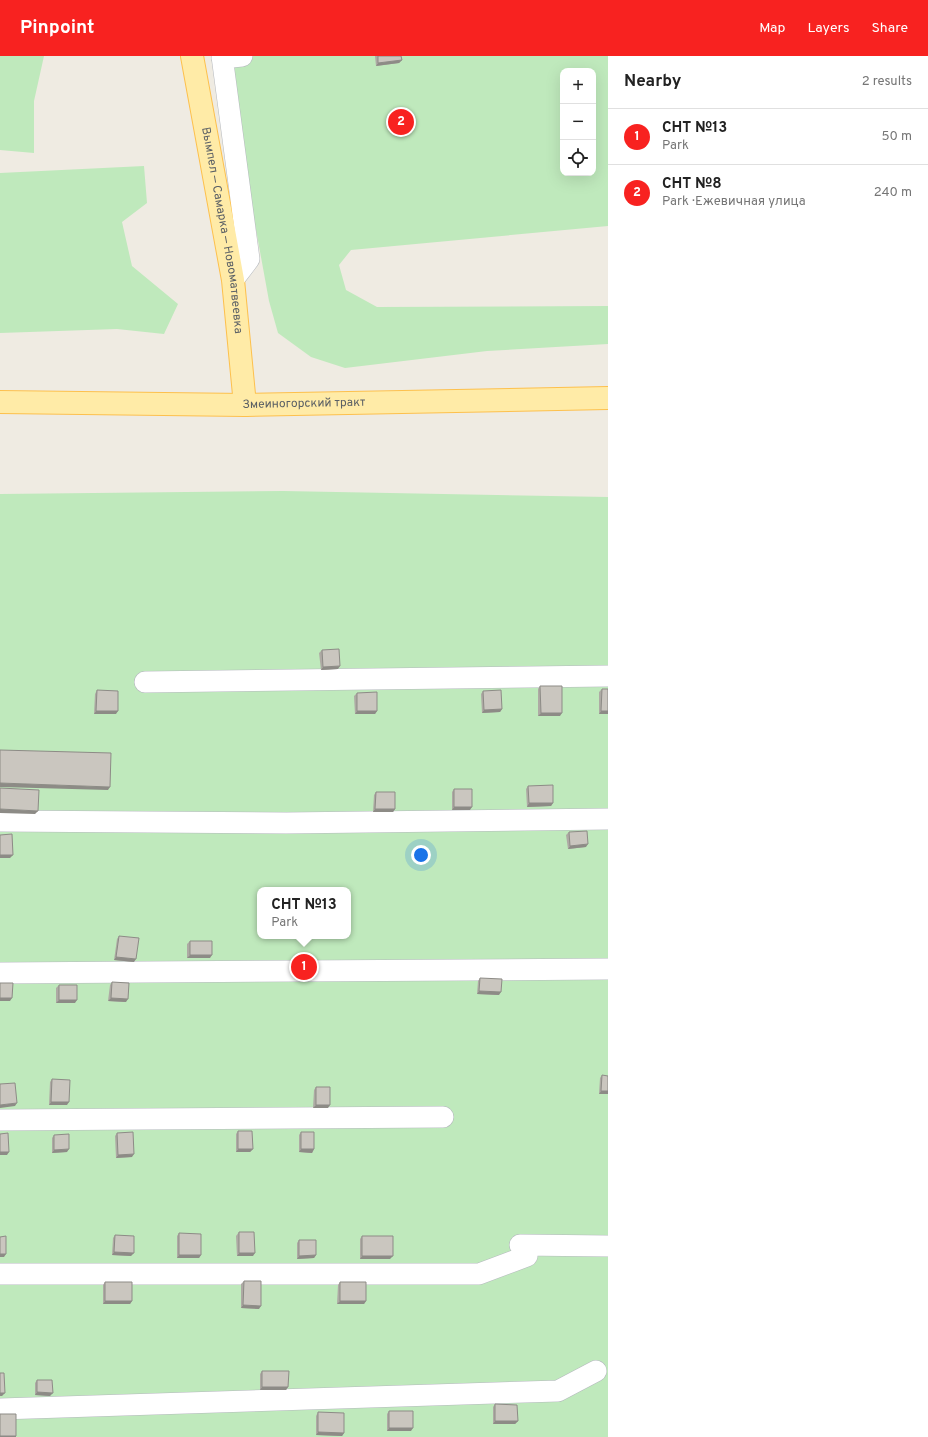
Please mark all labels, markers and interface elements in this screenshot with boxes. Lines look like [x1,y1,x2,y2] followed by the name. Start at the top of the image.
[20,16,95,40] text: Pinpoint
[759,20,785,37] text: Map
[807,20,849,37] text: Layers
[871,20,908,37] text: Share
[560,68,596,176] map controls
[560,68,596,104] button: +
[624,71,681,93] text: Nearby
[862,74,912,90] text: 2 results
[560,104,596,140] button: −
[388,107,414,137] pin: 2
[662,119,727,138] text: СНТ №13
[197,126,246,334] street label: Вымпел — Самарка — Новоматвеевка
[634,129,640,145] text: 1
[882,129,912,145] text: 50 m
[662,138,689,154] text: Park
[560,140,596,176] button: locate
[662,175,722,194] text: СНТ №8
[633,185,641,201] text: 2
[874,185,912,201] text: 240 m
[662,194,806,210] text: Park · Ежевичная улица
[242,395,366,413] street label: Змеиногорский тракт
[411,845,431,865] your location
[257,887,351,939] popup
[271,896,337,915] text: СНТ №13
[271,915,298,931] text: Park
[291,952,317,982] pin: 1

